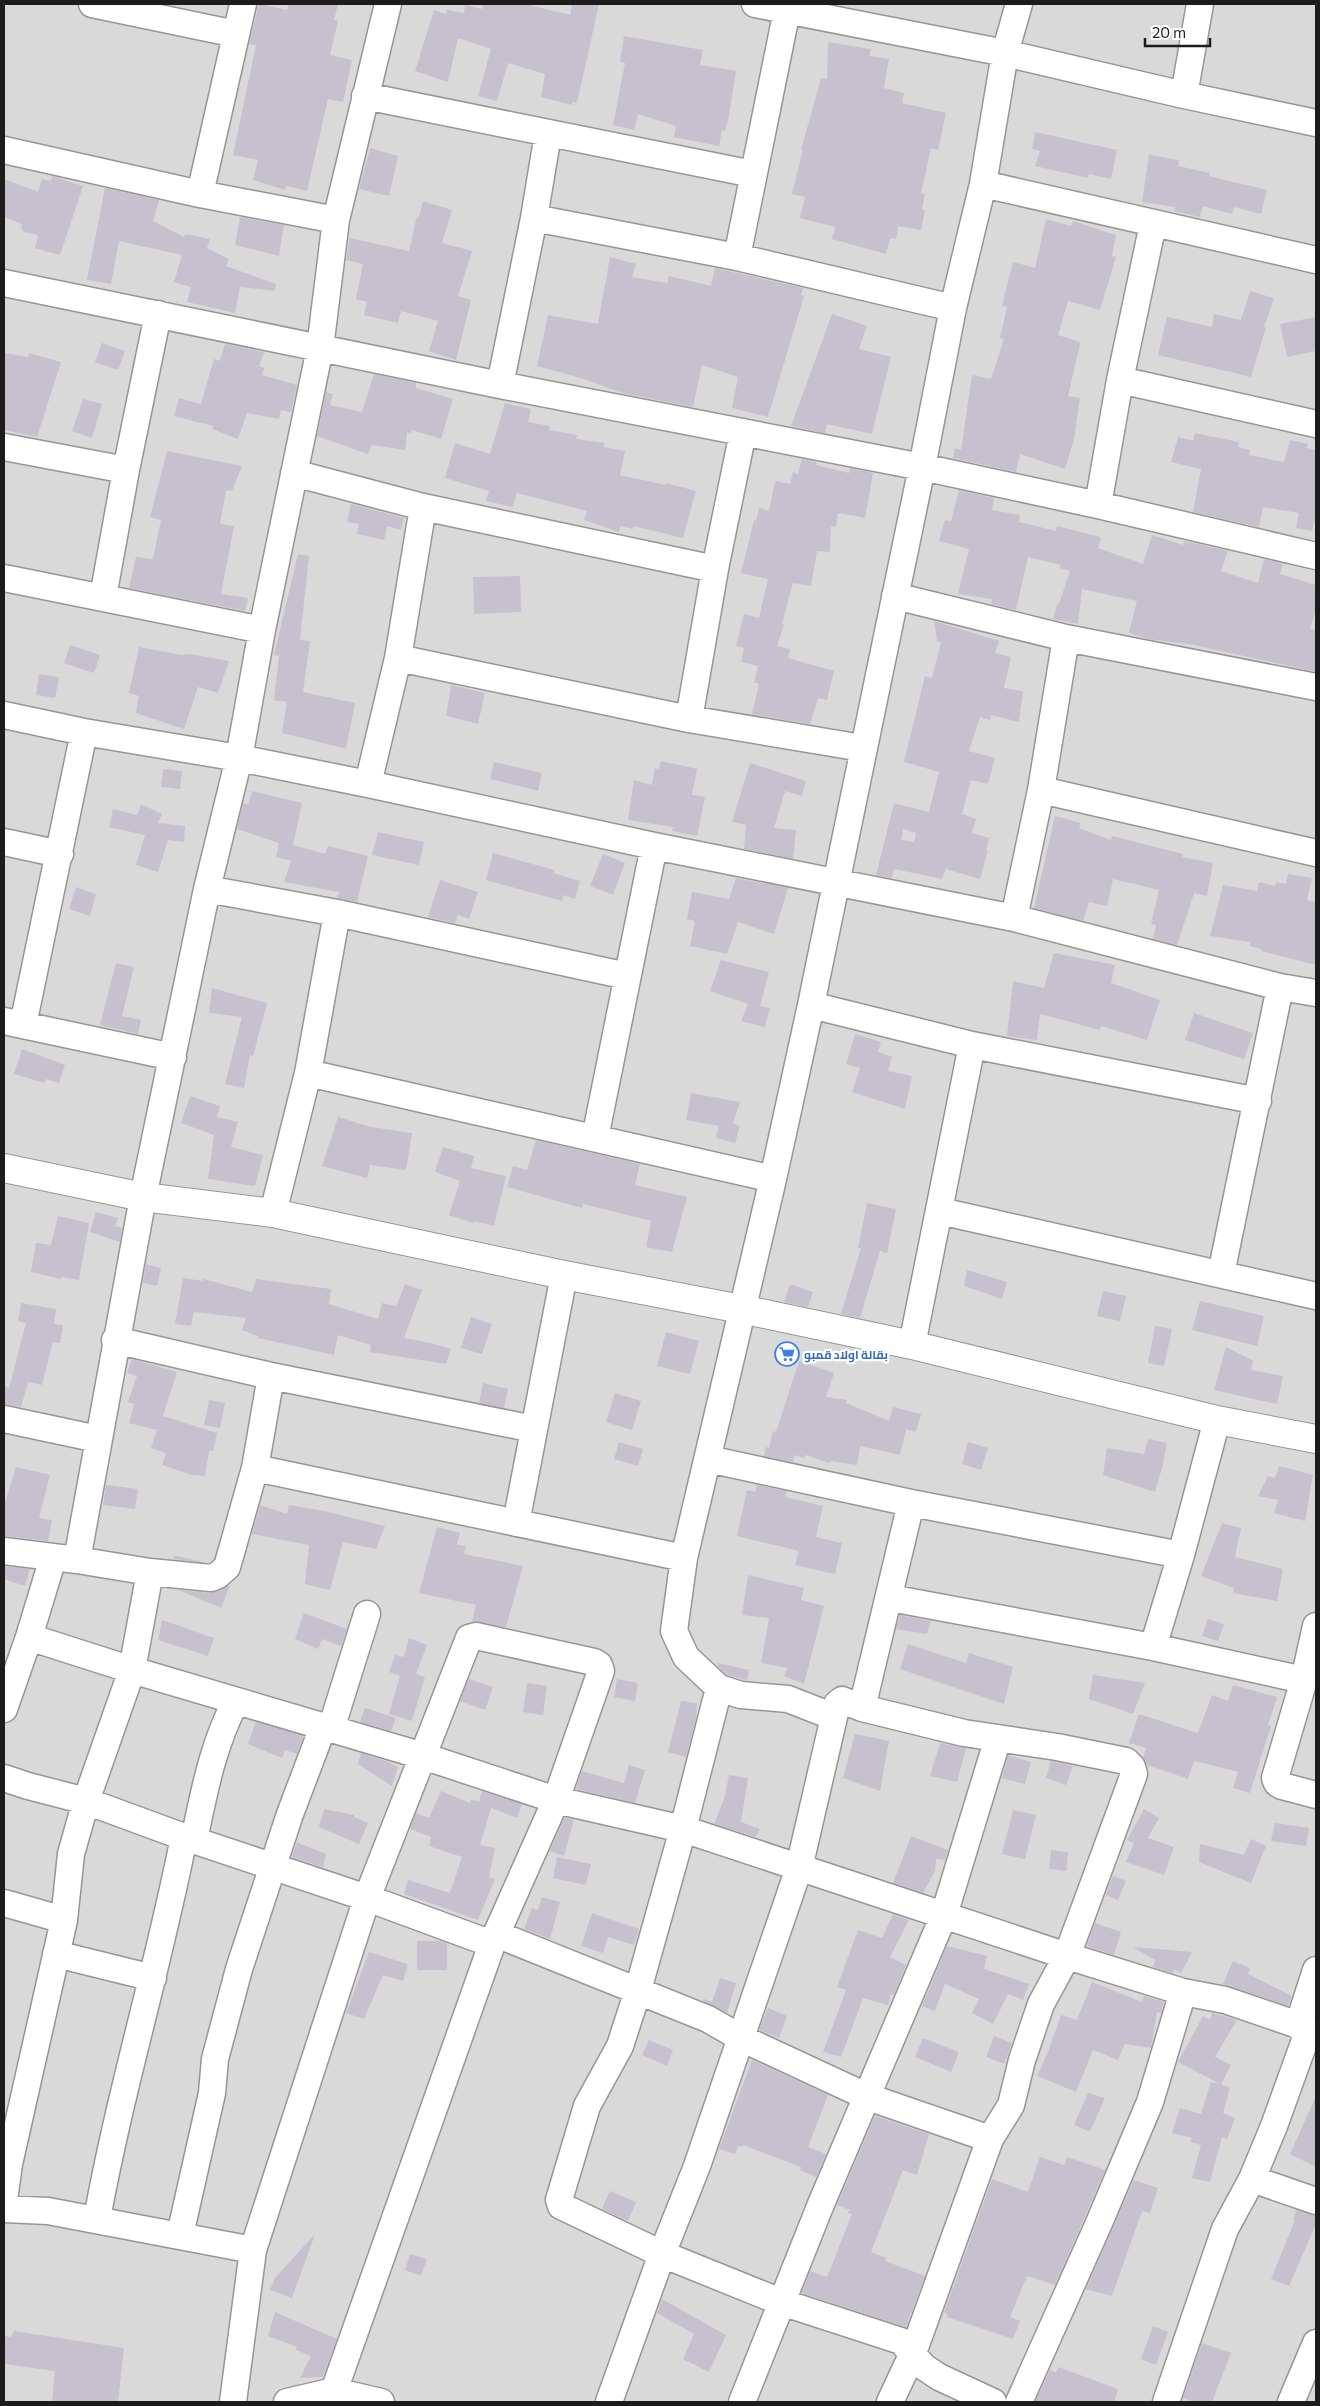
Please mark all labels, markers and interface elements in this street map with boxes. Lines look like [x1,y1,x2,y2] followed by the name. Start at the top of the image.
[1145,15,1210,47] scale bar
[1152,23,1186,41] text: 20 m
[774,1341,800,1367] supermarket icon: بقالة اولاد قمبو
[804,1347,888,1363] place label: بقالة اولاد قمبو

